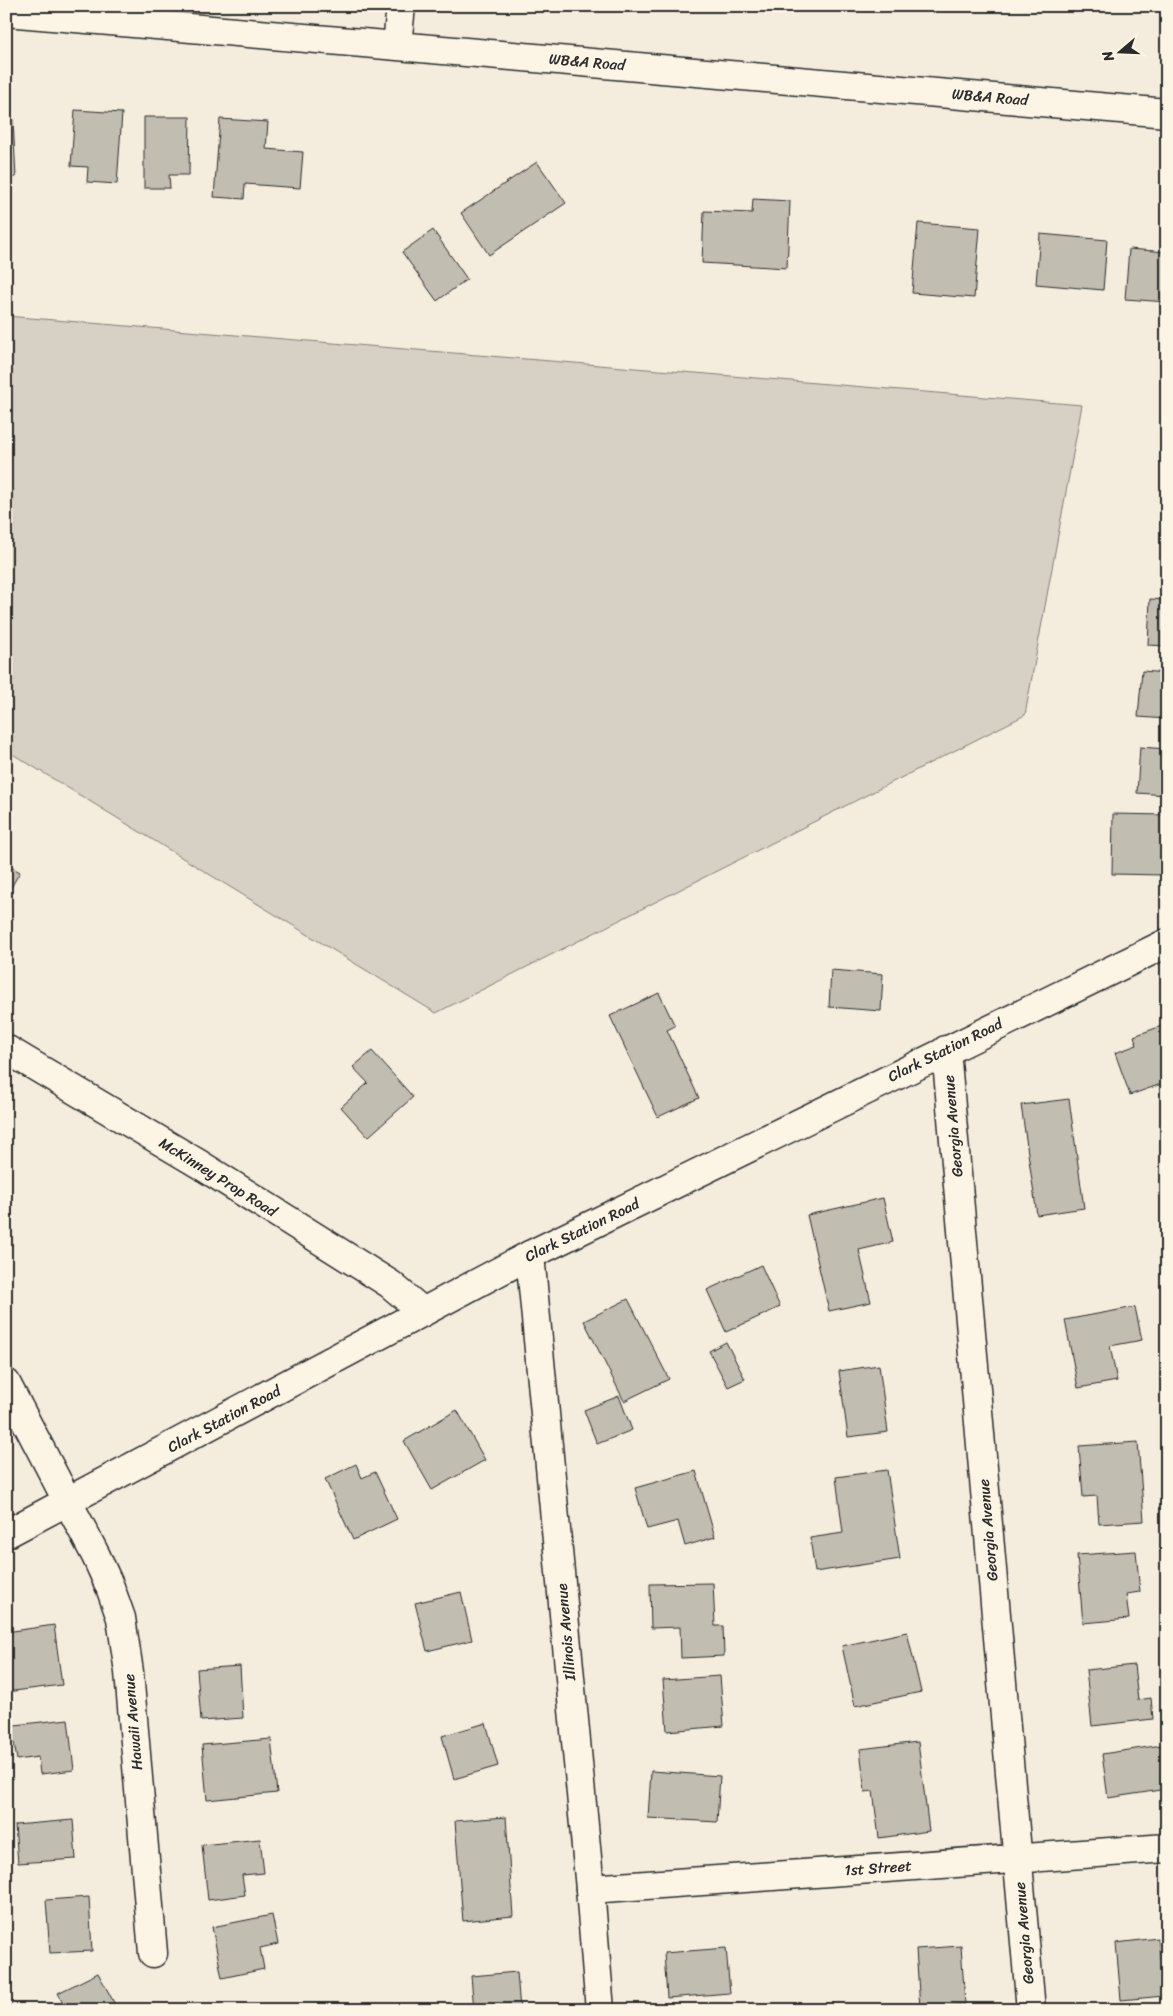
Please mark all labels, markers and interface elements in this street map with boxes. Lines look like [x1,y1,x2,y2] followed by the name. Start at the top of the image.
[1096,28,1146,78] north arrow
[548,46,627,78] street label: WB&A Road
[1095,47,1122,66] text: N
[951,81,1030,113] street label: WB&A Road
[883,1010,1008,1089] street label: Clark Station Road
[936,1074,970,1178] street label: Georgia Avenue
[154,1130,283,1224] street label: McKinney Prop Road
[520,1190,645,1269] street label: Clark Station Road
[163,1378,286,1460] street label: Clark Station Road
[971,1478,1005,1582] street label: Georgia Avenue
[549,1582,583,1683] street label: Illinois Avenue
[116,1672,150,1771] street label: Hawaii Avenue
[843,1853,913,1883] street label: 1st Street
[1007,1881,1041,1985] street label: Georgia Avenue

